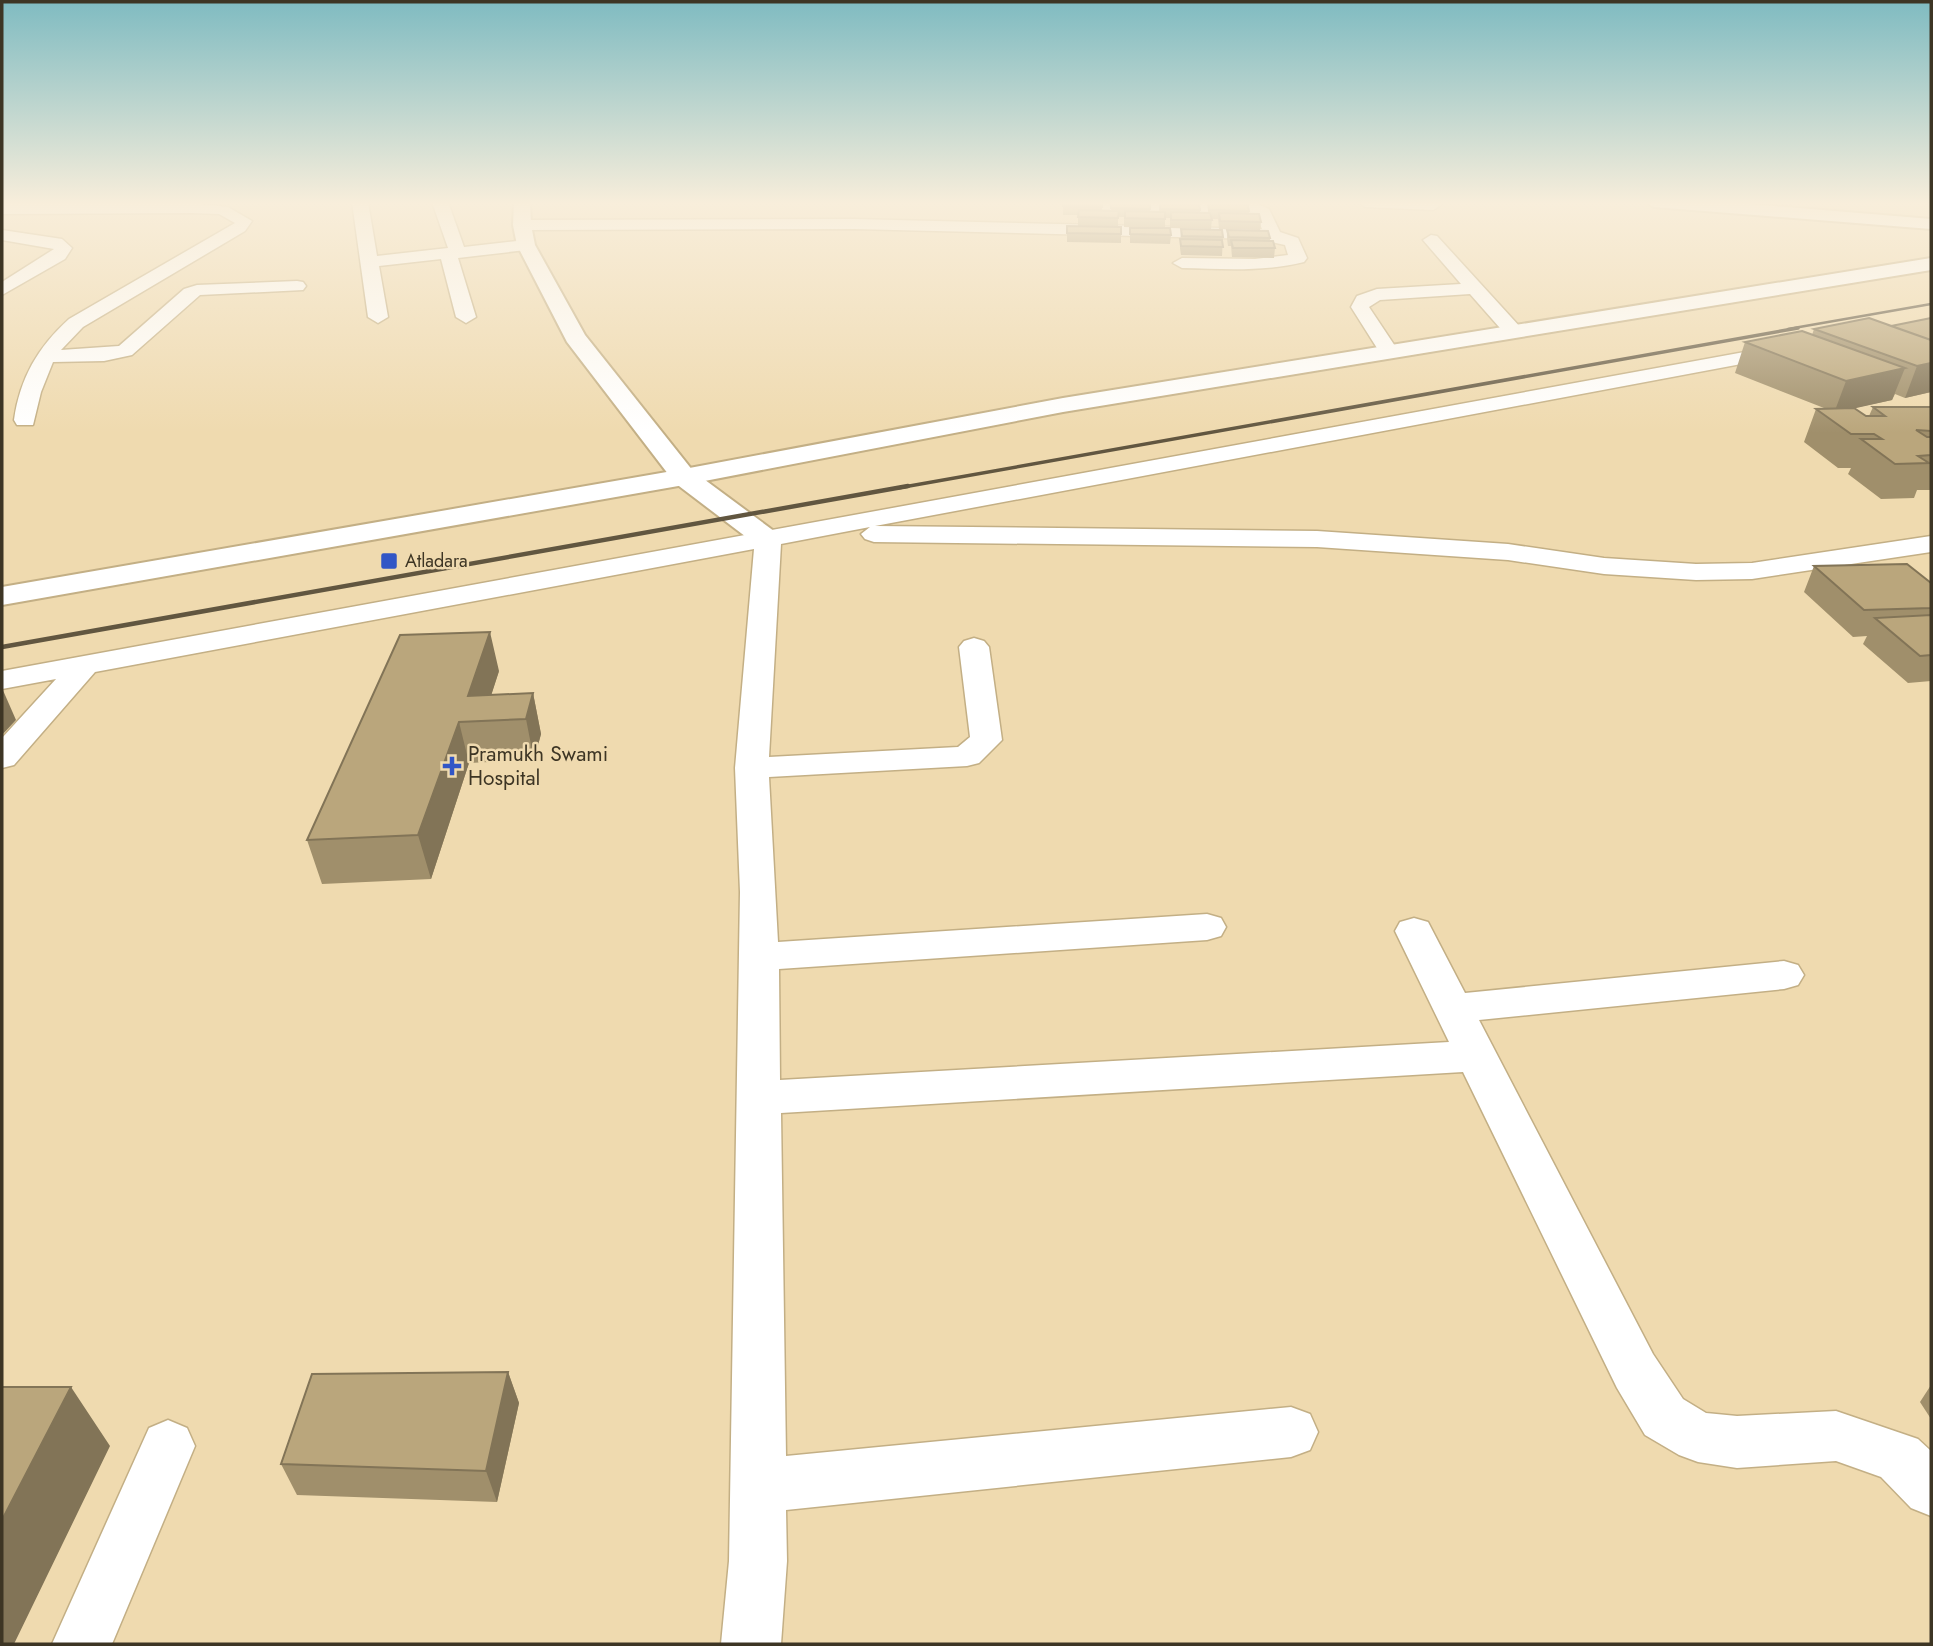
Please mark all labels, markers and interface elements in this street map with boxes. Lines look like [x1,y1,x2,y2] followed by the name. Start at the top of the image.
[405,548,468,574] place label: Atladara
[379,551,399,571] marker: Atladara
[468,739,608,793] place label: Pramukh Swami Hospital
[442,756,462,776] marker: Pramukh Swami Hospital

